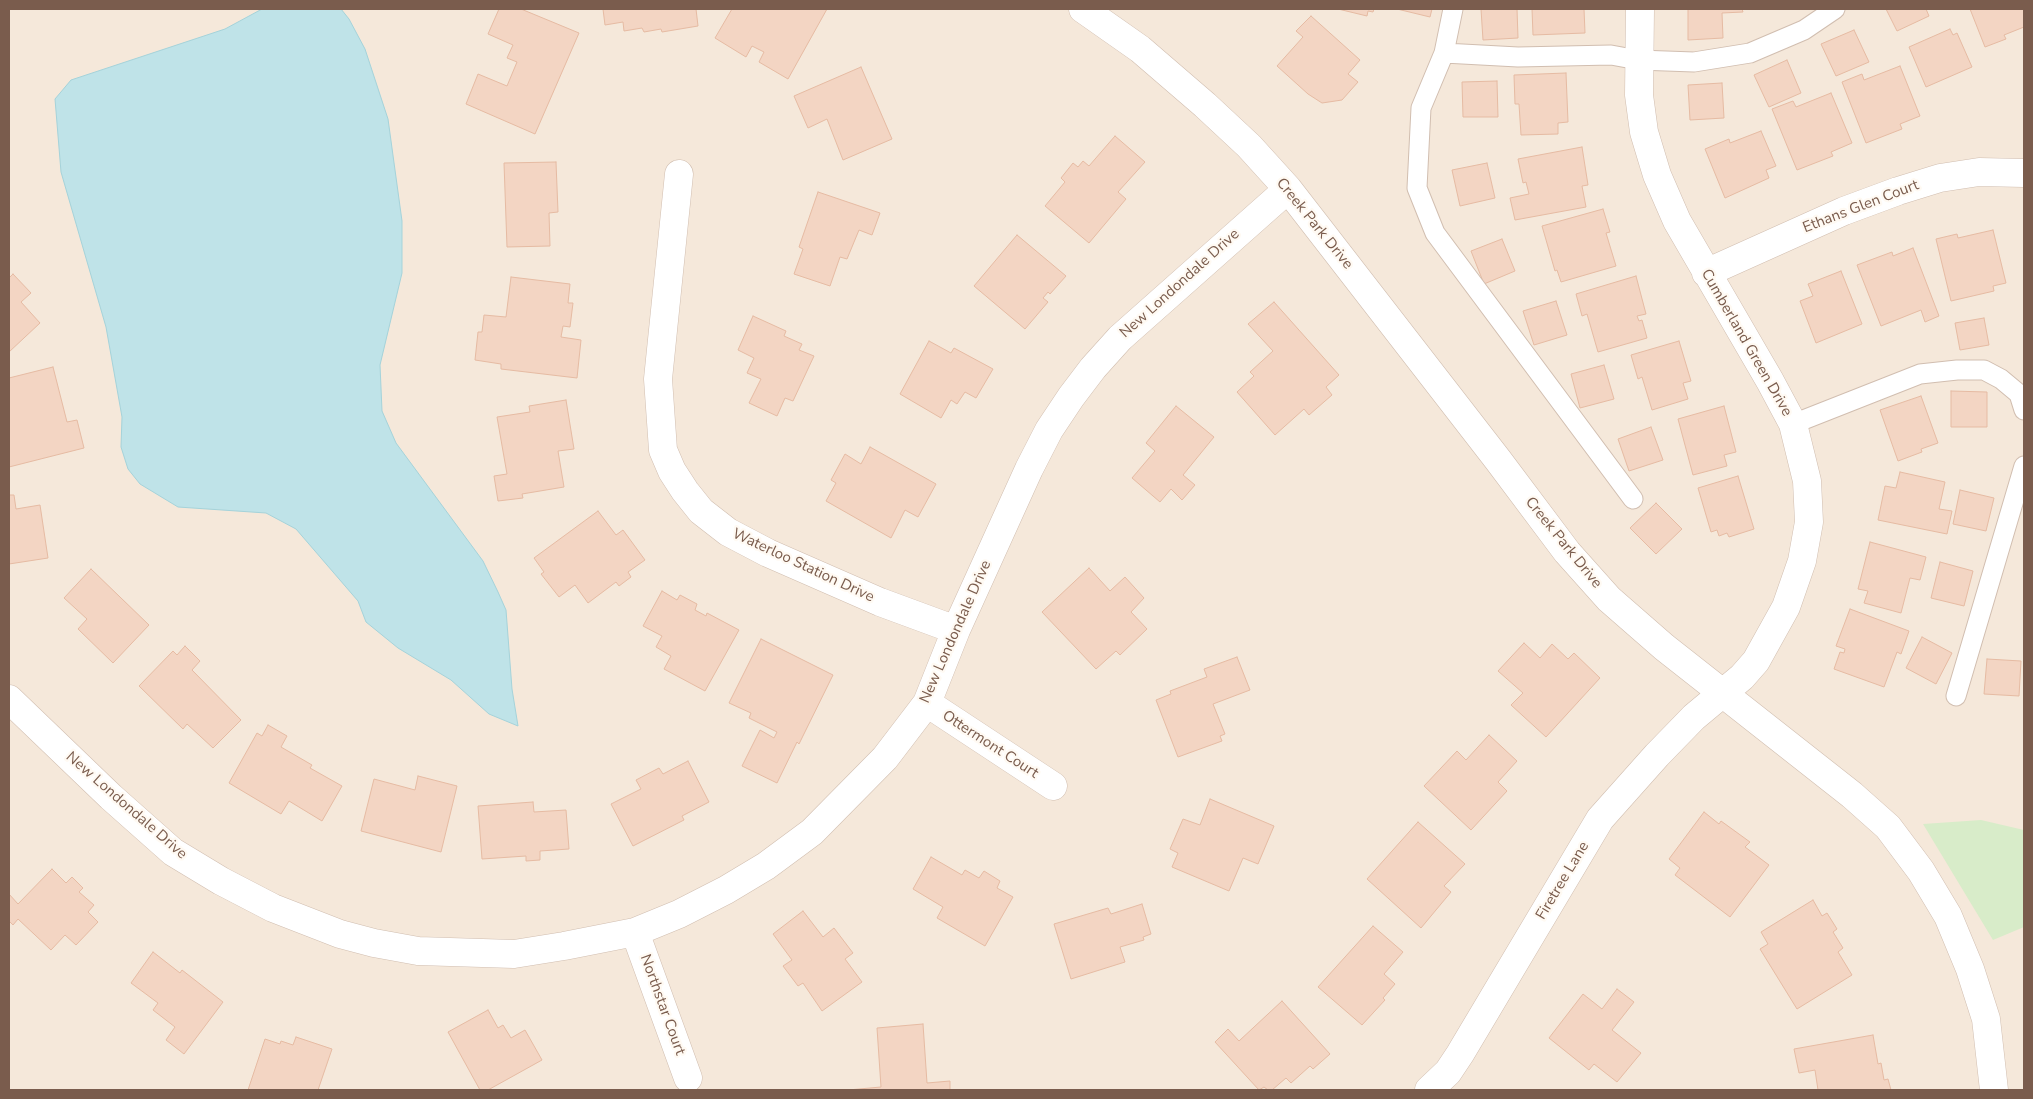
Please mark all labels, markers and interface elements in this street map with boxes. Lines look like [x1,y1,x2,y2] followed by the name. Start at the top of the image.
[1272,175,1356,273] street label: Creek Park Drive
[1800,177,1922,237] street label: Ethans Glen Court
[1117,226,1243,342] street label: New Londondale Drive
[1696,266,1796,420] street label: Cumberland Green Drive
[1521,494,1605,592] street label: Creek Park Drive
[729,525,877,607] street label: Waterloo Station Drive
[916,558,996,706] street label: New Londondale Drive
[938,707,1042,783] street label: Ottermont Court
[62,749,190,863] street label: New Londondale Drive
[1533,839,1593,923] street label: Firetree Lane
[635,952,689,1058] street label: Northstar Court

